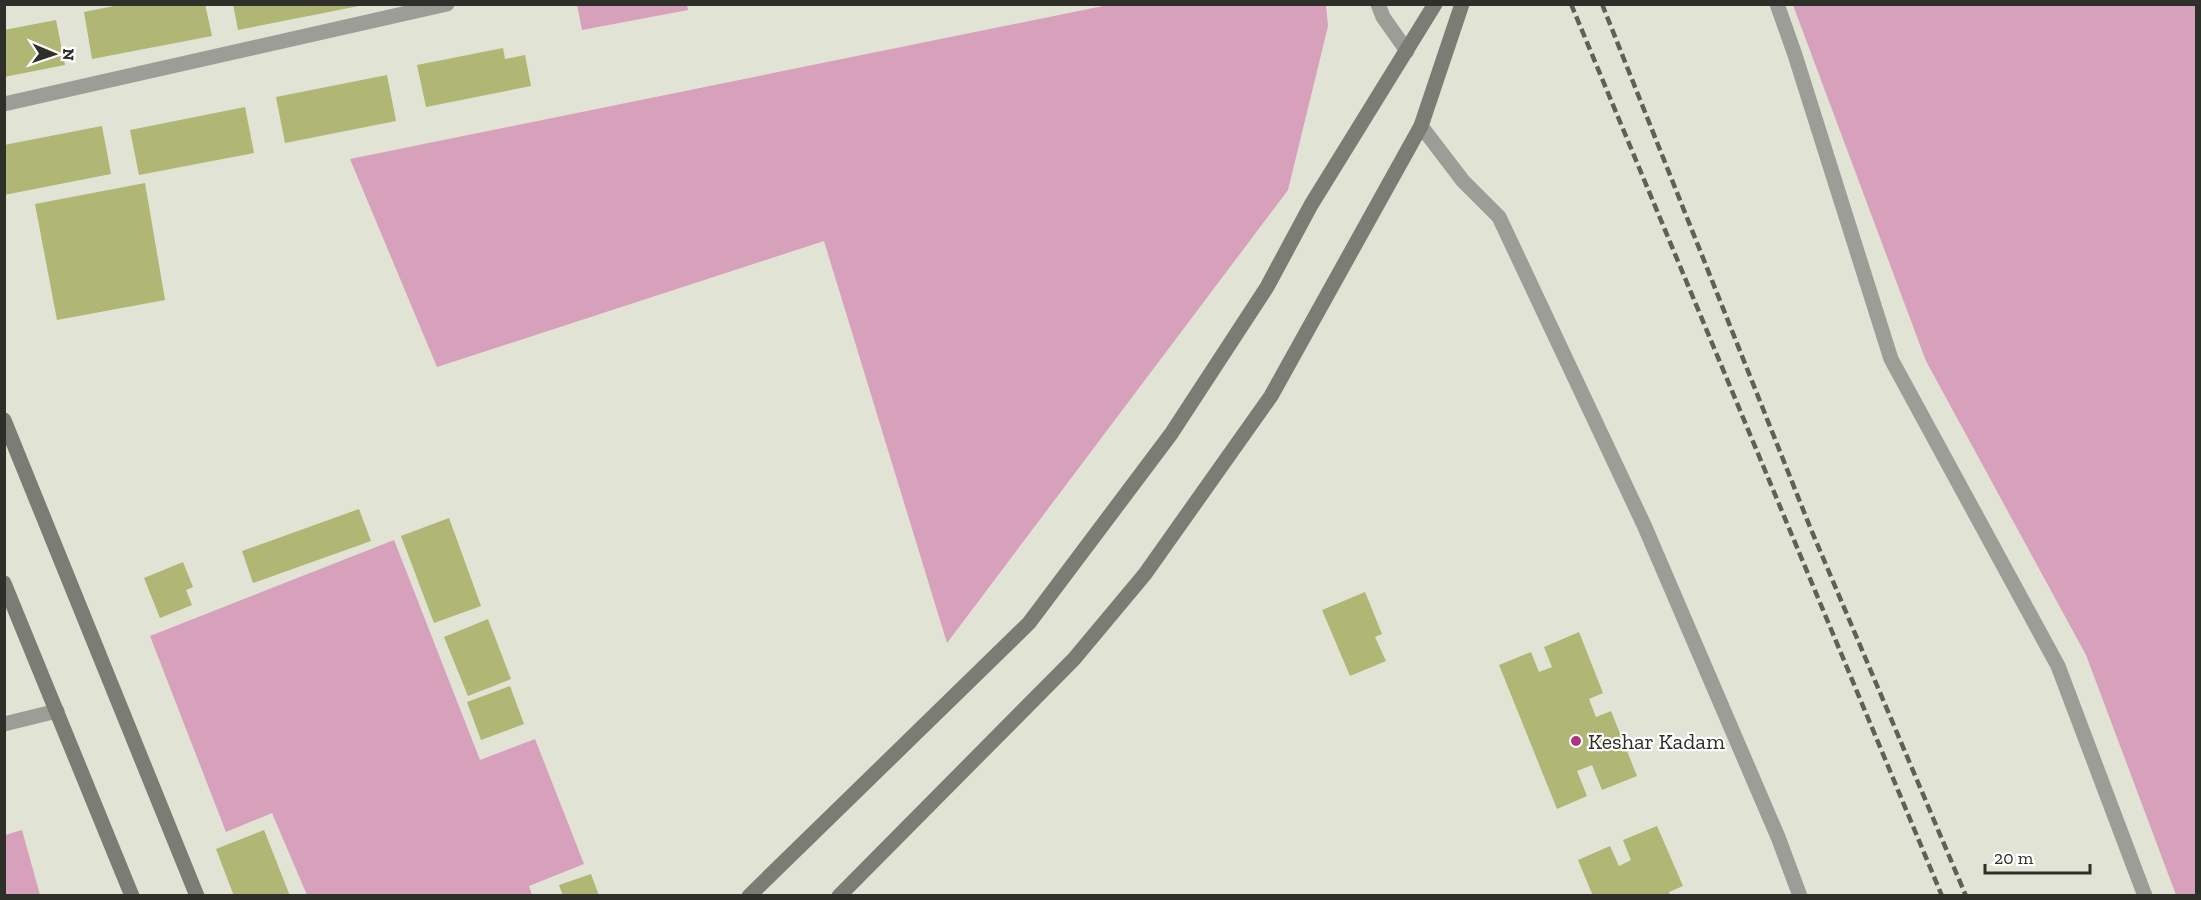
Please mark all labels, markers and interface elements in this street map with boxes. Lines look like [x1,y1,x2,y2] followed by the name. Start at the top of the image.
[24,24,84,84] north arrow
[59,48,78,61] text: N
[1588,728,1725,755] place label: Keshar Kadam
[1569,734,1583,748] marker: Keshar Kadam
[1985,837,2090,875] scale bar
[1994,847,2034,869] text: 20 m

